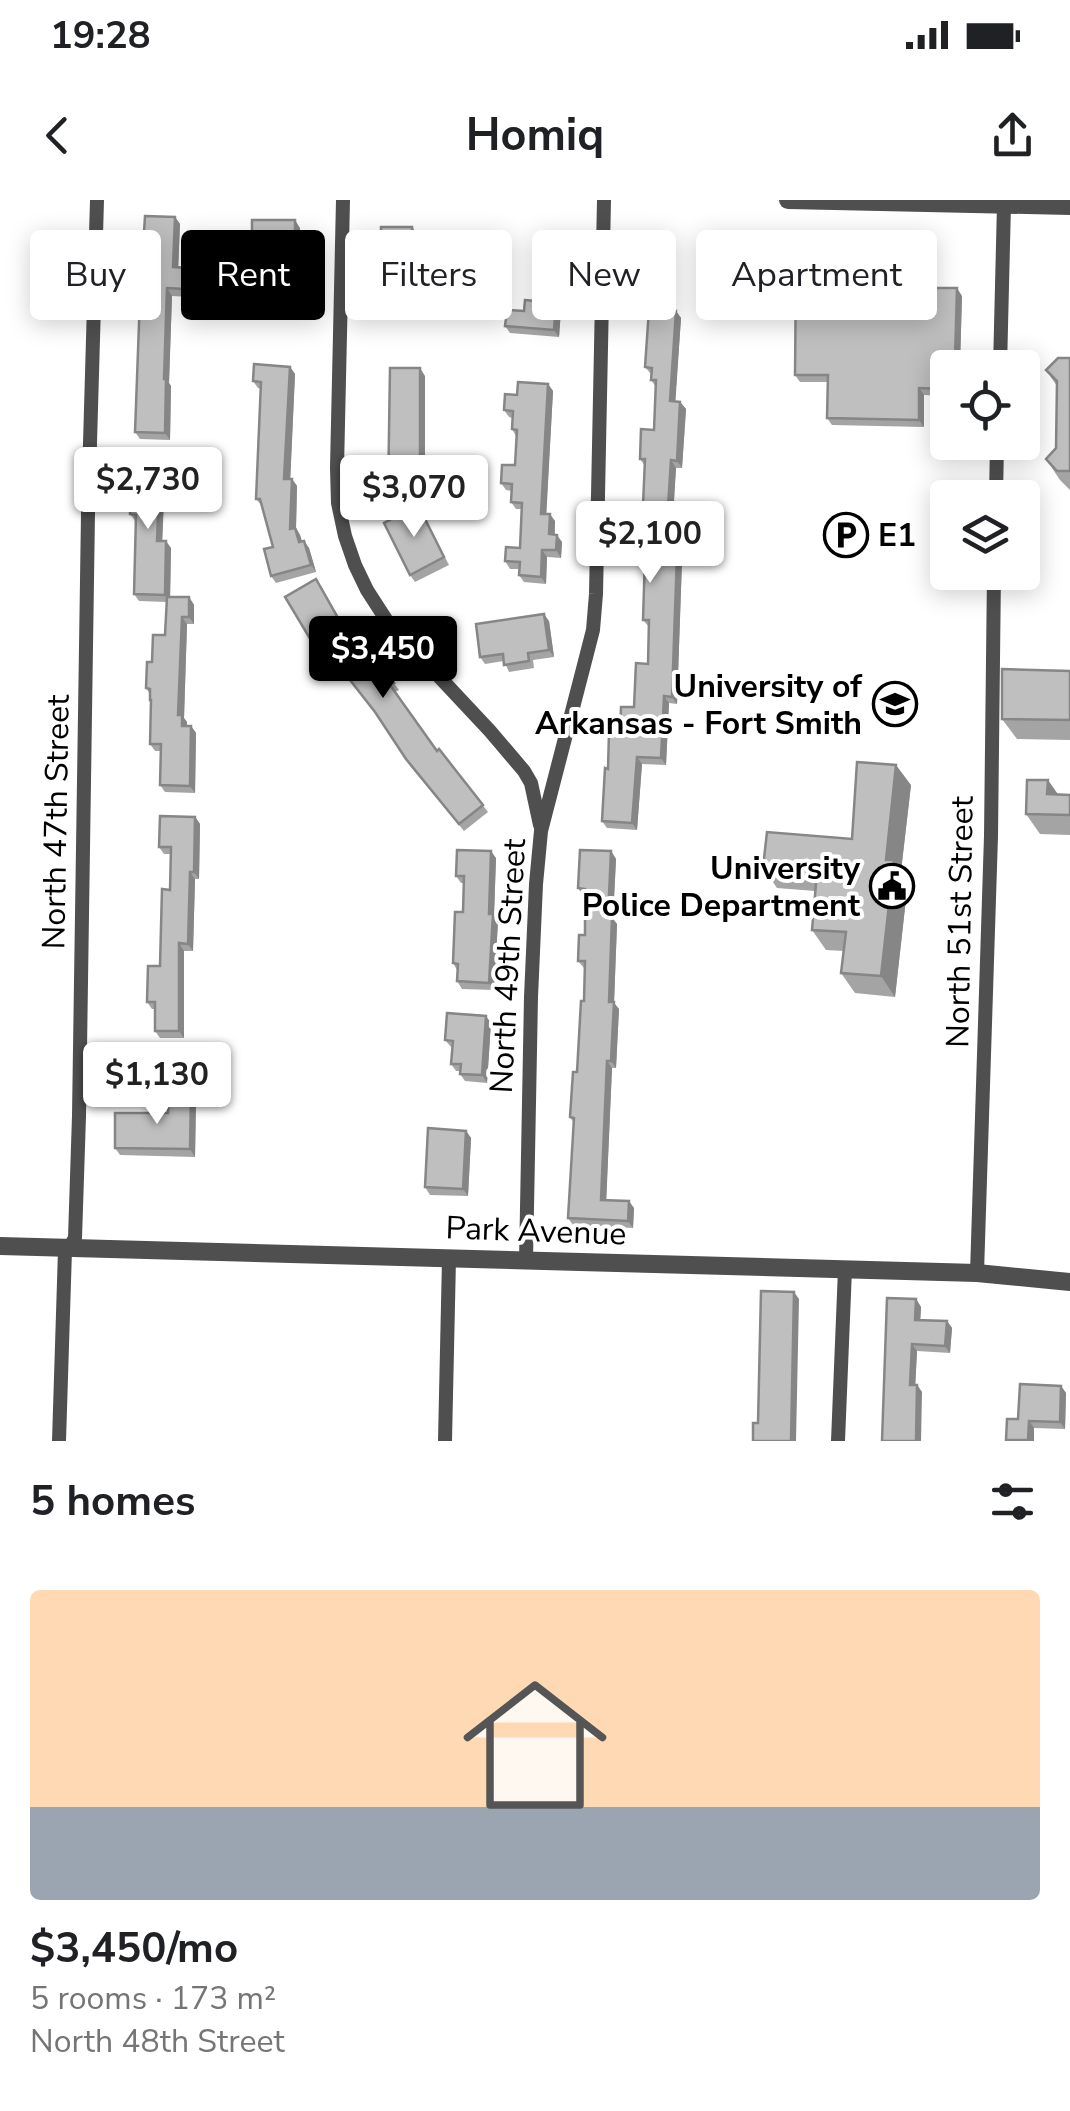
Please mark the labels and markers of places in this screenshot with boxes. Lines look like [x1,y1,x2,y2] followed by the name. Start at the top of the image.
[67,447,229,532] pin: $2,730
[333,455,495,540] pin: $3,070
[569,501,731,586] pin: $2,100
[823,512,869,558] parking icon: E1
[878,514,916,557] place label: E1
[302,616,464,701] pin: $3,450
[535,665,863,745] place label: University of Arkansas - Fort Smith
[872,681,918,727] school or university icon: University of Arkansas - Fort Smith
[582,847,861,927] place label: University Police Department
[869,863,915,909] public building icon: University Police Department
[76,1042,238,1127] pin: $1,130

